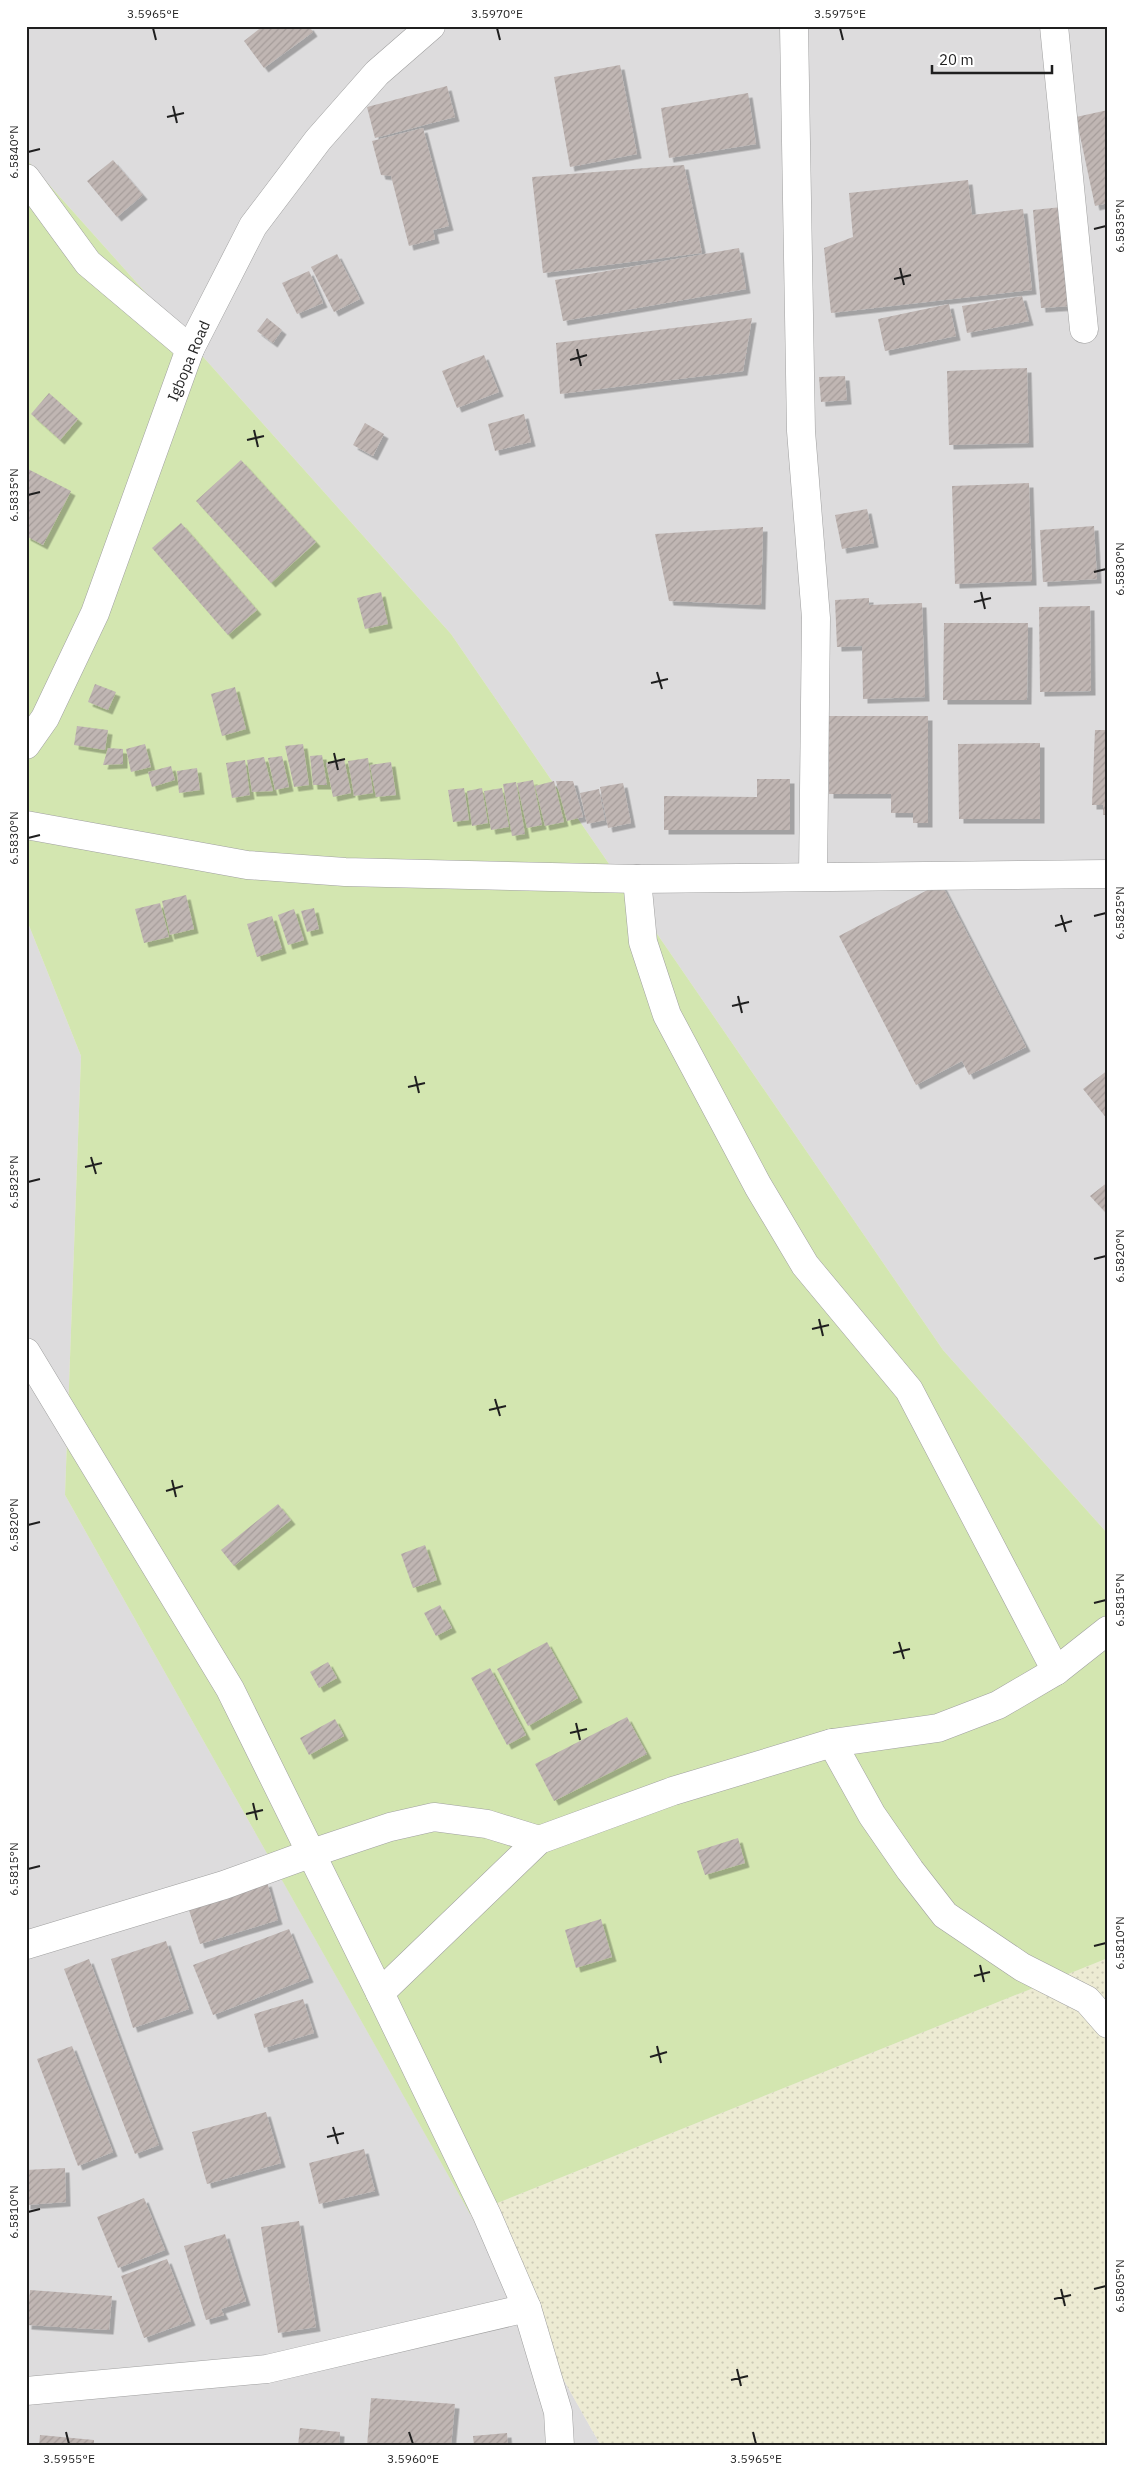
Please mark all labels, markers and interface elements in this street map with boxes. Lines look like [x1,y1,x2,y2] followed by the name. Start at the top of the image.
[127,6,179,21] text: 3.5965°E
[471,6,523,21] text: 3.5970°E
[814,6,866,21] text: 3.5975°E
[932,42,1052,74] scale bar
[939,50,974,69] text: 20 m
[6,125,21,179] text: 6.5840°N
[1112,199,1127,253] text: 6.5835°N
[163,318,214,404] street label: Igbopa Road
[6,468,21,522] text: 6.5835°N
[1112,542,1127,596] text: 6.5830°N
[6,811,21,865] text: 6.5830°N
[1112,886,1127,940] text: 6.5825°N
[6,1155,21,1209] text: 6.5825°N
[1112,1229,1127,1283] text: 6.5820°N
[6,1498,21,1552] text: 6.5820°N
[1112,1573,1127,1627] text: 6.5815°N
[6,1842,21,1896] text: 6.5815°N
[1112,1916,1127,1970] text: 6.5810°N
[6,2185,21,2239] text: 6.5810°N
[1112,2259,1127,2313] text: 6.5805°N
[43,2451,95,2466] text: 3.5955°E
[387,2451,439,2466] text: 3.5960°E
[730,2451,782,2466] text: 3.5965°E

